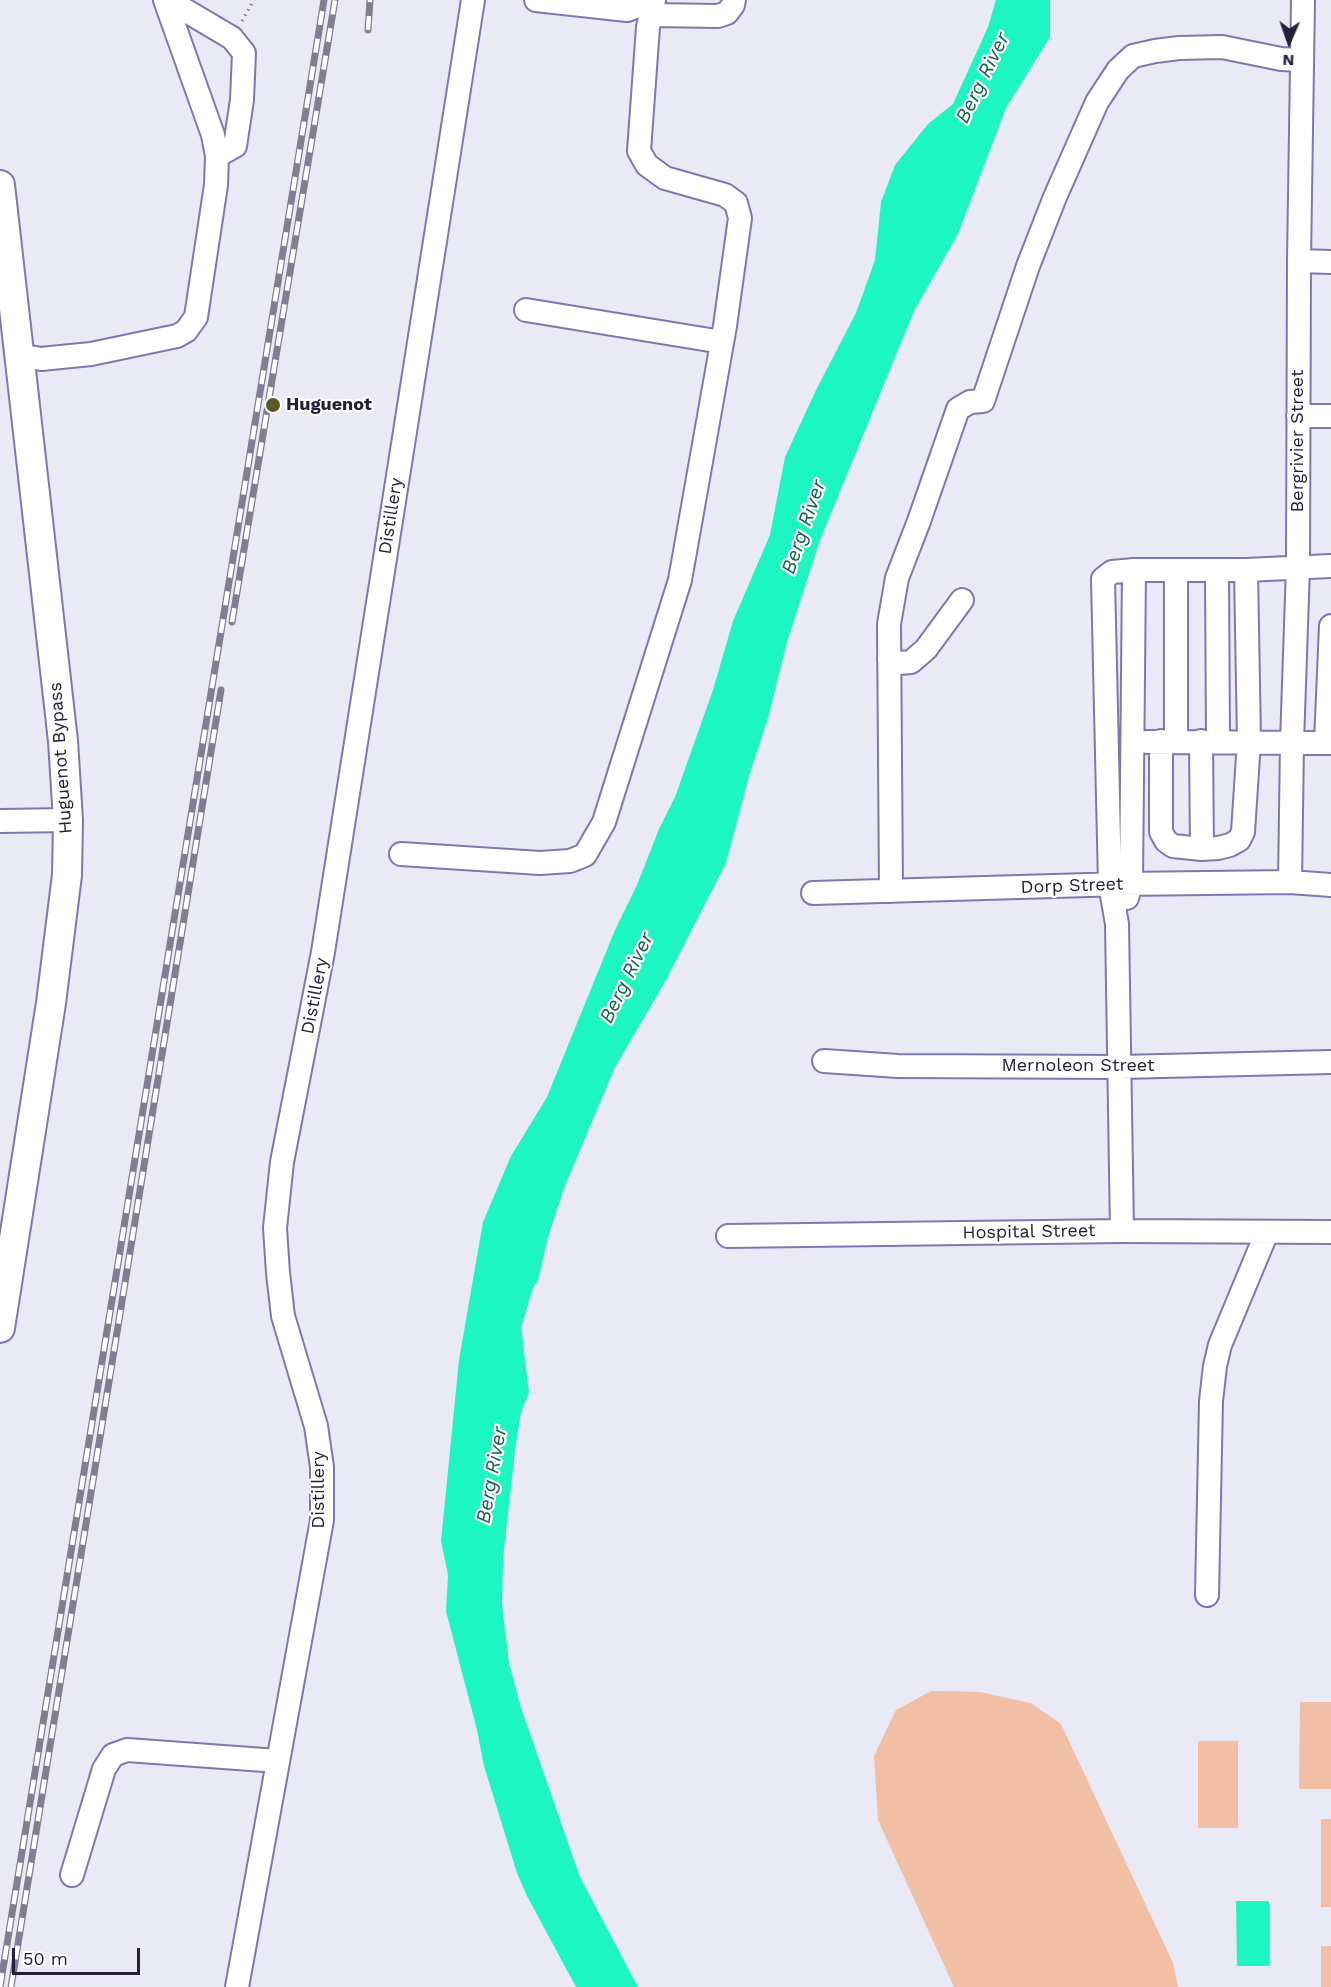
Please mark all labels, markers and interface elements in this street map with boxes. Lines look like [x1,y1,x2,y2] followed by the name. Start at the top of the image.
[1259,12,1319,72] north arrow
[951,29,1015,127] water label: Berg River
[1282,51,1295,70] text: N
[1287,370,1309,512] street label: Bergrivier Street
[286,394,372,416] place label: Huguenot
[264,396,282,414] marker: Huguenot
[374,476,408,556] street label: Distillery
[777,477,831,577] water label: Berg River
[45,681,77,835] street label: Huguenot Bypass
[1020,873,1124,899] street label: Dorp Street
[595,929,659,1027] water label: Berg River
[297,956,333,1036] street label: Distillery
[1001,1055,1155,1077] street label: Mernoleon Street
[962,1220,1096,1244] street label: Hospital Street
[472,1425,512,1525] water label: Berg River
[308,1451,330,1529] street label: Distillery
[15,1936,142,1974] scale bar
[23,1948,68,1969] text: 50 m

